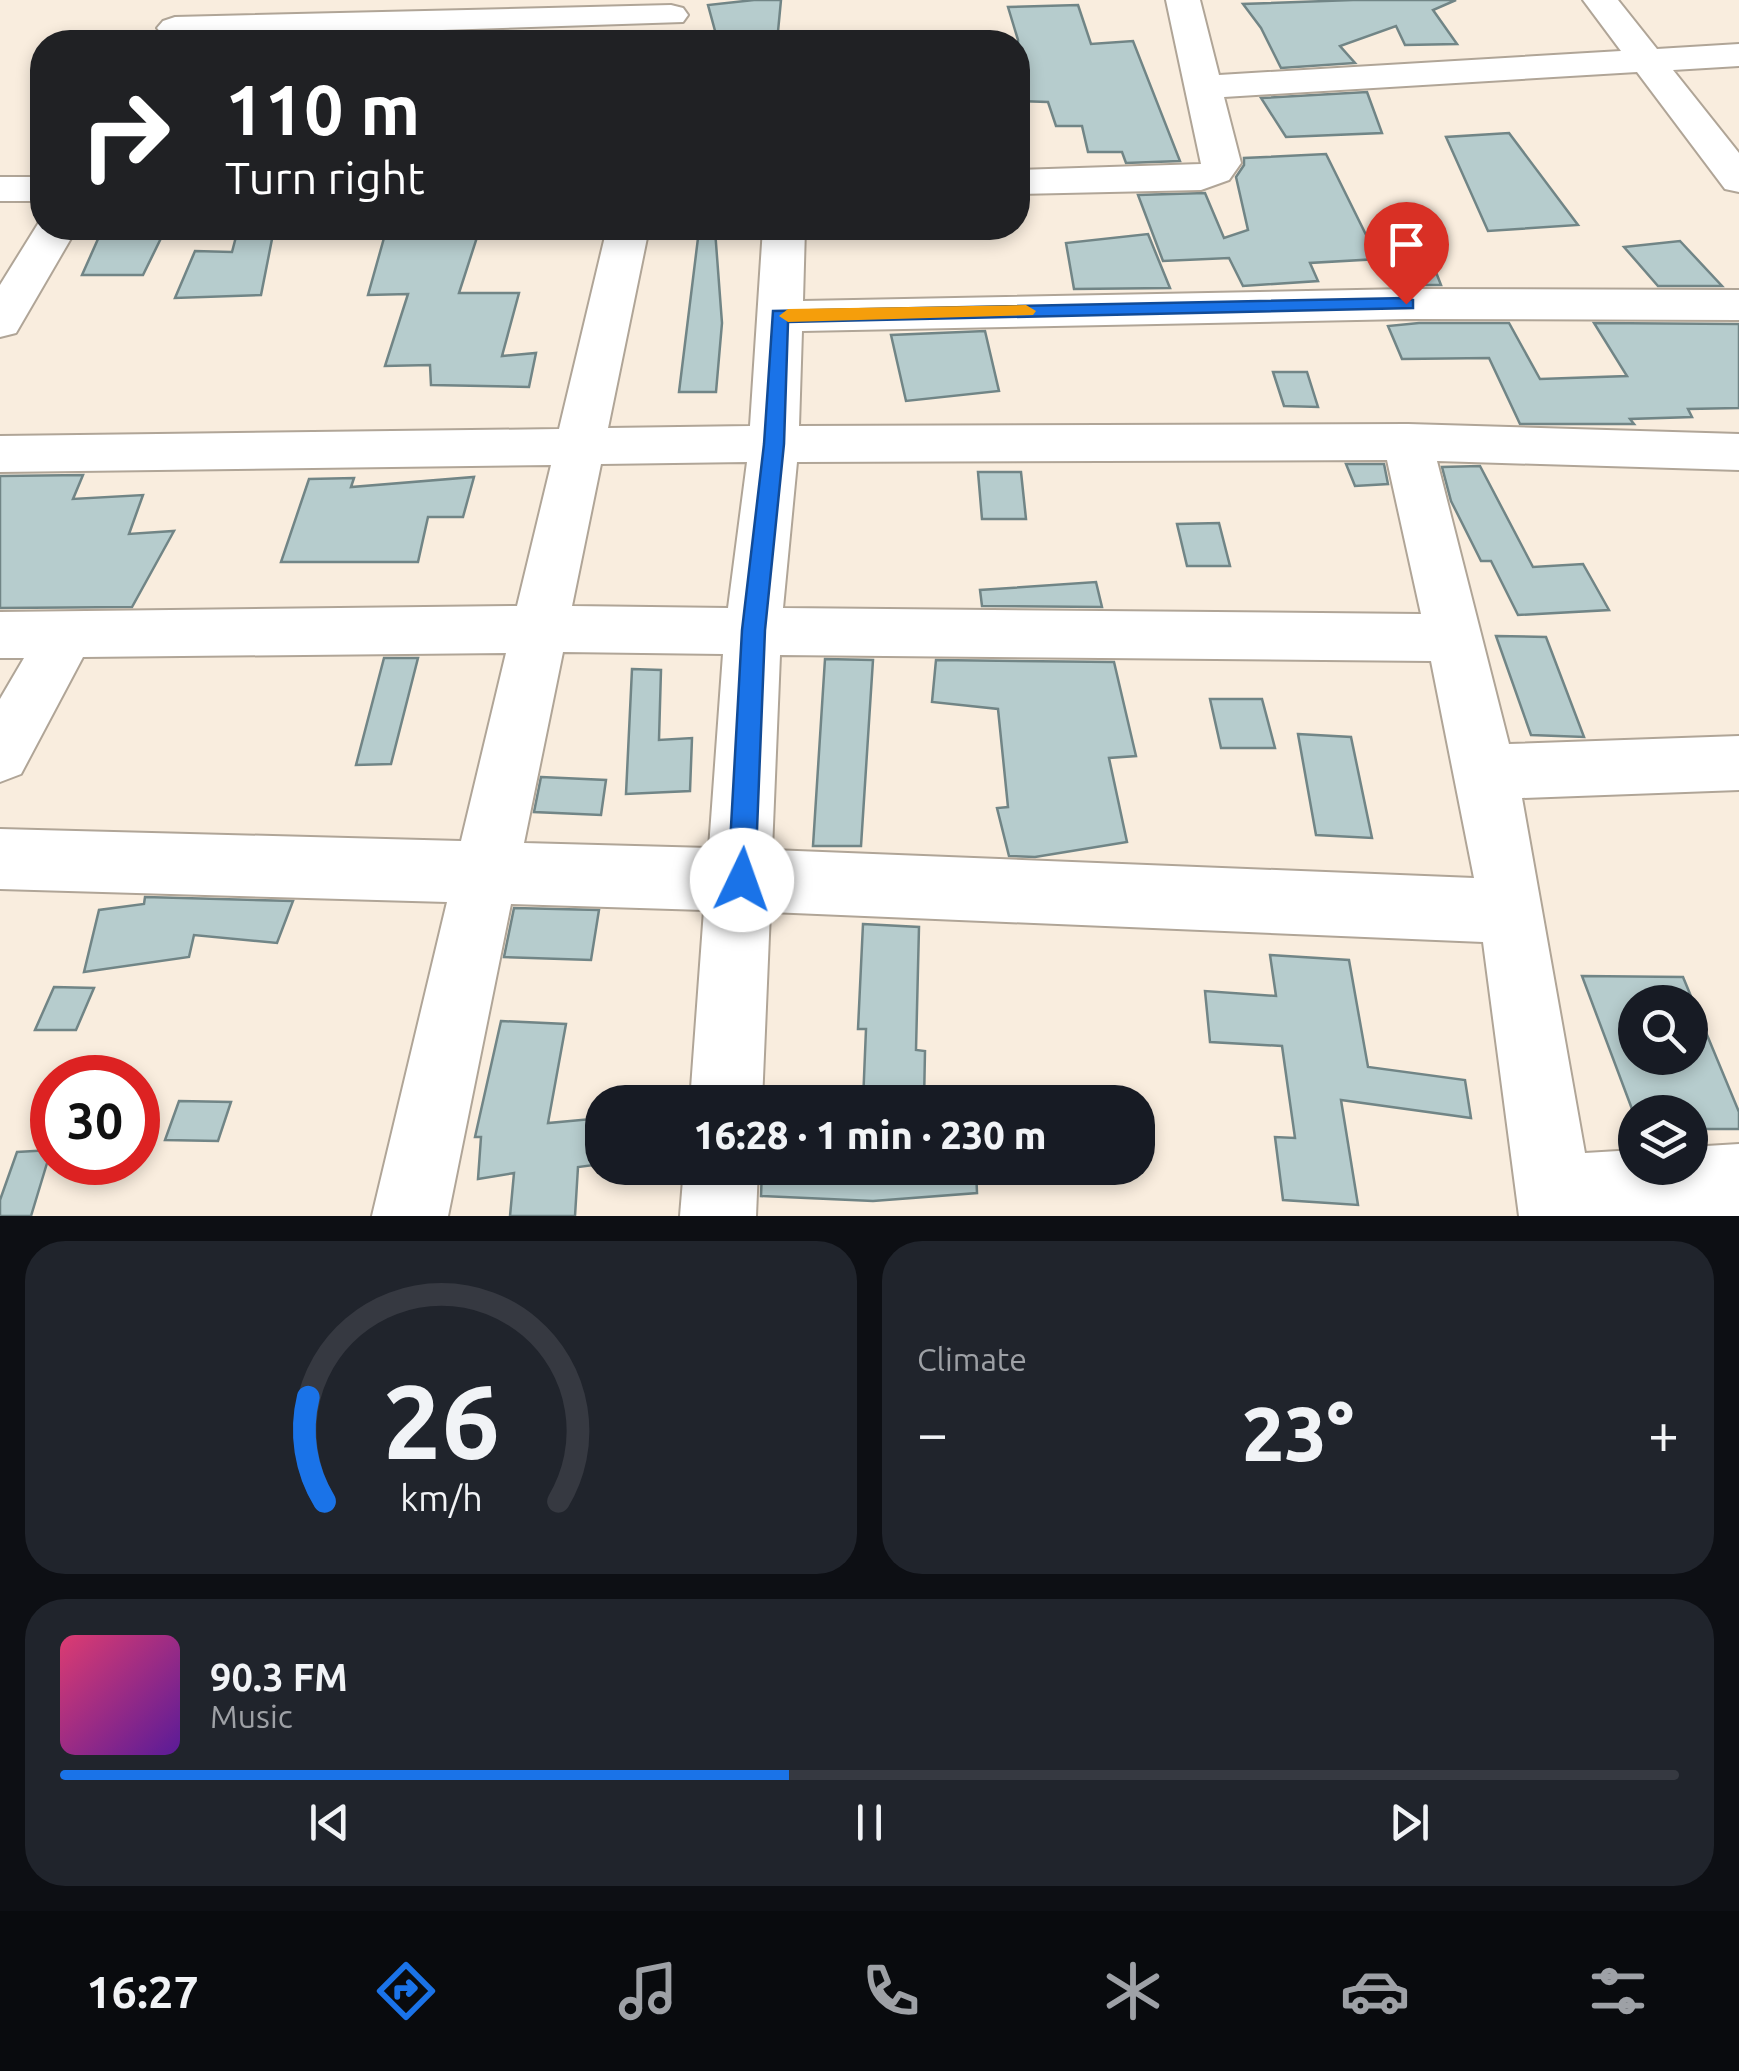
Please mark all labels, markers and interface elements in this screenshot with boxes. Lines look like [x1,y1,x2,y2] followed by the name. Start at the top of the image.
[60,70,190,200] icon: right
[225,70,420,148] text: 110 m
[225,152,425,203] text: Turn right
[1364,202,1449,305] pin
[1379,217,1434,272] icon: arrive
[690,828,794,932] position arrow
[1618,985,1708,1185] map controls
[1618,985,1708,1075] button: search
[30,1055,160,1185] speed limit sign: 30
[1618,1095,1708,1185] button: layers
[693,1114,1047,1156] text: 16:28 · 1 min · 230 m
[917,1341,1027,1377] text: Climate
[382,1362,500,1479] text: 26
[1242,1391,1354,1475] text: 23°
[917,1402,948,1463] text: −
[1648,1402,1679,1463] text: +
[400,1478,482,1518] text: km/h
[210,1656,348,1698] text: 90.3 FM
[210,1698,293,1734] text: Music
[302,1795,357,1850] icon: previous
[842,1795,897,1850] icon: pause
[1382,1795,1437,1850] icon: next
[371,1956,441,2026] icon: directions
[613,1956,683,2026] icon: music
[856,1956,926,2026] icon: phone
[1098,1956,1168,2026] icon: climate
[1340,1956,1410,2026] icon: car
[1583,1956,1653,2026] icon: filters
[86,1966,199,2017] text: 16:27

